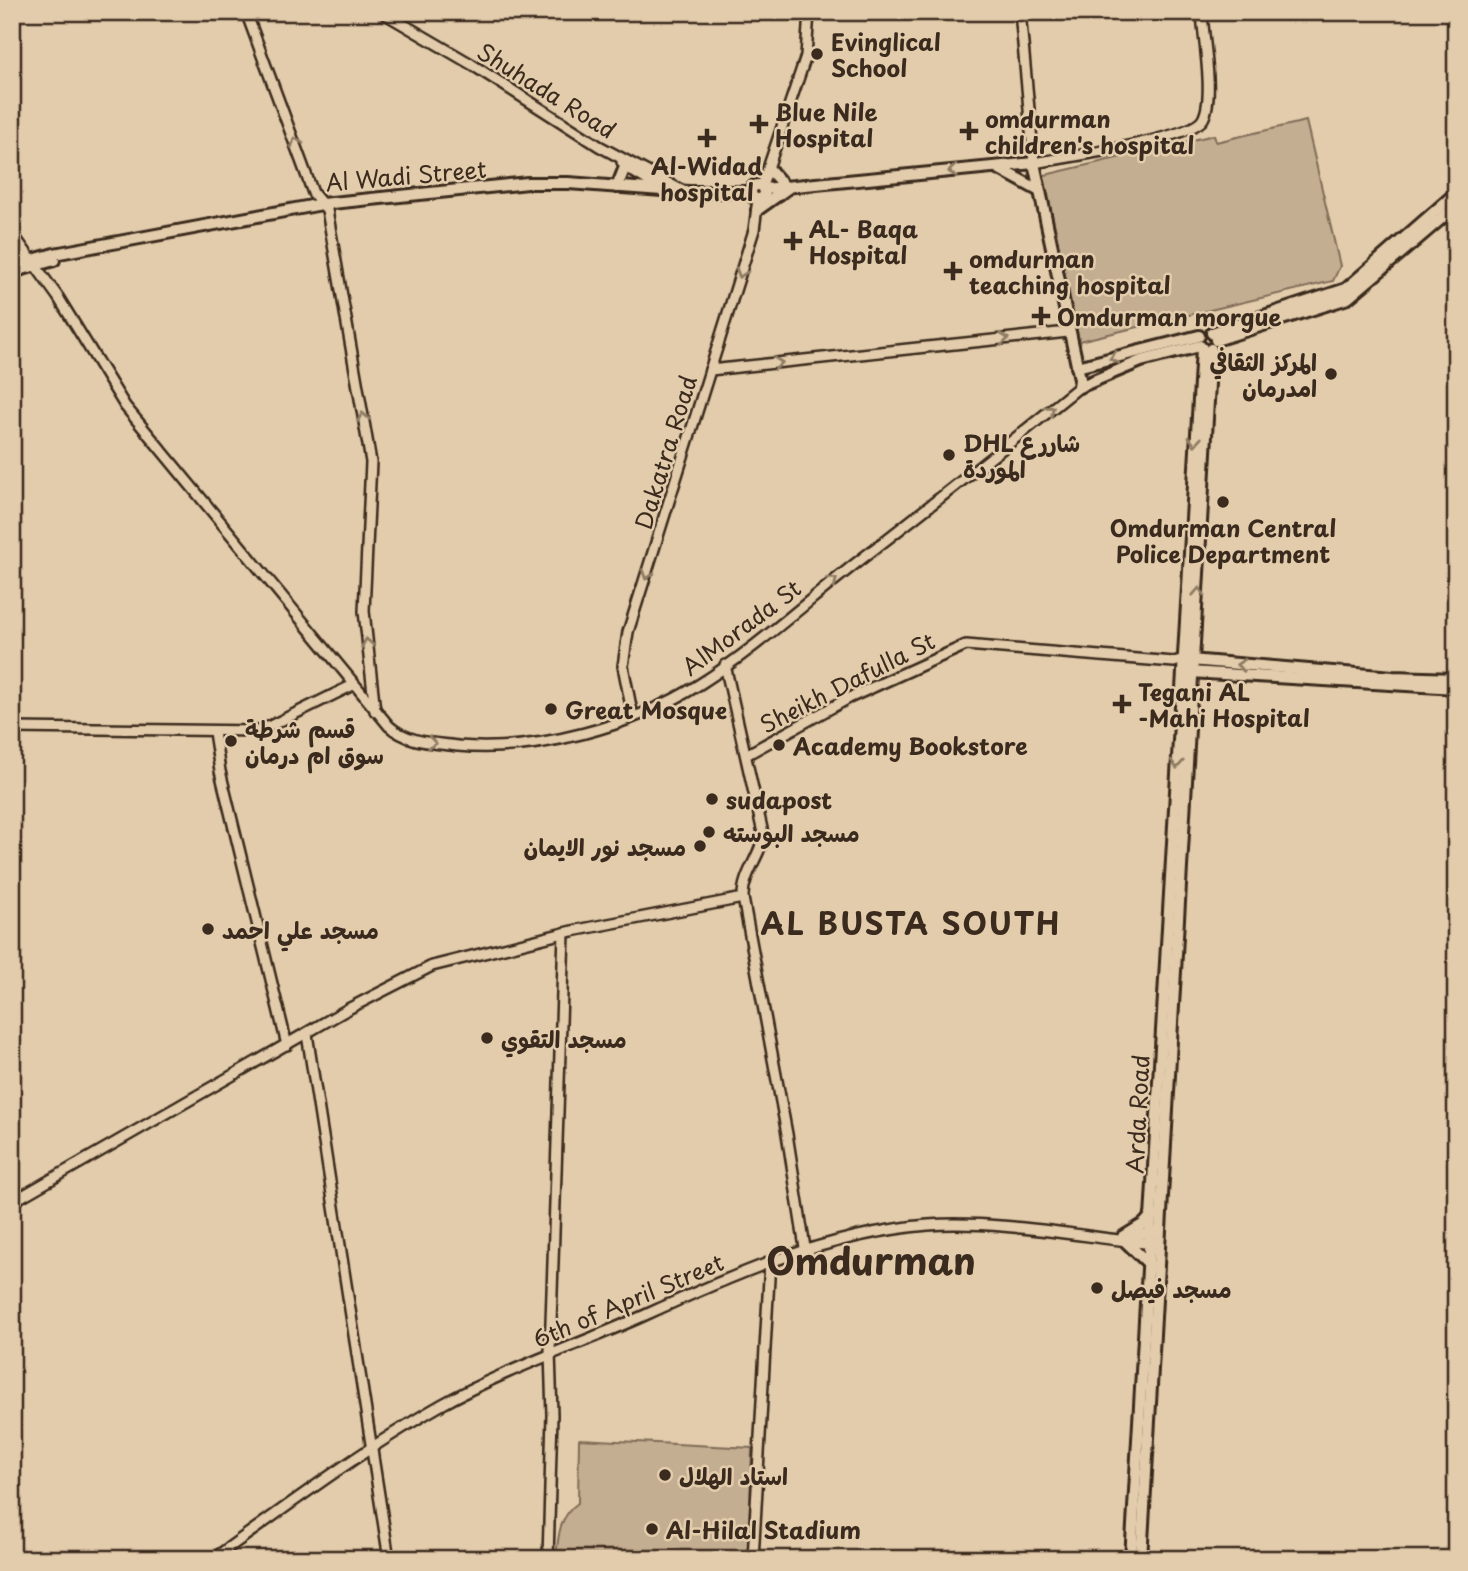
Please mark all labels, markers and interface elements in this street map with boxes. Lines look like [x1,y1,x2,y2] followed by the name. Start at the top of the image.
[831,24,941,85] place label: Evinglical School
[471,33,623,147] street label: Shuhada Road
[809,46,825,62] marker: Evinglical School
[775,94,877,155] place label: Blue Nile Hospital
[985,101,1194,162] place label: omdurman children's hospital
[749,114,769,134] marker: Blue Nile Hospital
[959,121,979,141] marker: omdurman children's hospital
[697,128,717,148] marker: Al-Widad hospital
[290,137,304,149] one-way arrow
[651,148,763,209] place label: Al-Widad hospital
[324,151,488,199] street label: Al Wadi Street
[947,163,958,178] one-way arrow
[809,211,918,272] place label: AL- Baqa Hospital
[783,231,803,251] marker: AL- Baqa Hospital
[969,241,1171,302] place label: omdurman teaching hospital
[943,261,963,281] marker: omdurman teaching hospital
[734,266,749,278] one-way arrow
[1057,299,1282,334] place label: Omdurman morgue
[1031,306,1051,326] marker: Omdurman morgue
[998,332,1010,347] one-way arrow
[1210,344,1317,405] place label: المركز الثقافي امدرمان
[1108,350,1120,364] one-way arrow
[773,356,784,371] one-way arrow
[1323,366,1339,382] marker: المركز الثقافي امدرمان
[625,371,705,533] street label: Dakatra Road
[1043,405,1055,418] one-way arrow
[357,411,372,423] one-way arrow
[963,425,1080,486] place label: DHL شاررع الموردة
[1188,436,1203,447] one-way arrow
[941,447,957,463] marker: DHL شاررع الموردة
[1215,494,1231,510] marker: Omdurman Central Police Department
[1110,510,1336,571] place label: Omdurman Central Police Department
[641,569,655,581] one-way arrow
[674,571,808,683] street label: AlMorada St
[826,577,838,590] one-way arrow
[1192,586,1207,597] one-way arrow
[753,623,941,741] street label: Sheikh Dafulla St
[360,637,375,649] one-way arrow
[1235,657,1247,672] one-way arrow
[1138,674,1310,735] place label: Tegani AL -Mahi Hospital
[565,692,727,727] place label: Great Mosque
[1112,694,1132,714] marker: Tegani AL -Mahi Hospital
[543,701,559,717] marker: Great Mosque
[245,711,384,774] place label: قسم شرطة سوق ام درمان
[792,728,1028,763] place label: Academy Bookstore
[223,733,239,749] marker: قسم شرطة سوق ام درمان
[427,735,438,750] one-way arrow
[771,737,787,753] marker: Academy Bookstore
[1170,759,1185,770] one-way arrow
[726,782,832,817] place label: sudapost
[704,791,720,807] marker: sudapost
[723,815,860,850] place label: مسجد البوسته
[701,824,717,840] marker: مسجد البوسته
[524,829,686,864] place label: مسجد نور الايمان
[692,838,708,854] marker: مسجد نور الايمان
[761,900,1061,945] district label: AL BUSTA SOUTH
[222,912,379,952] place label: مسجد علي احمد
[200,921,216,937] marker: مسجد علي احمد
[501,1021,627,1058] place label: مسجد التقوي
[479,1030,495,1046] marker: مسجد التقوي
[1116,1054,1158,1174] street label: Arda Road
[766,1232,976,1288] district label: Omdurman
[527,1244,729,1356] street label: 6th of April Street
[1111,1271,1232,1306] place label: مسجد فيصل
[1089,1280,1105,1296] marker: مسجد فيصل
[679,1458,788,1493] place label: استاد الهلال
[657,1467,673,1483] marker: استاد الهلال
[666,1512,861,1547] place label: Al-Hilal Stadium
[644,1521,660,1537] marker: Al-Hilal Stadium

